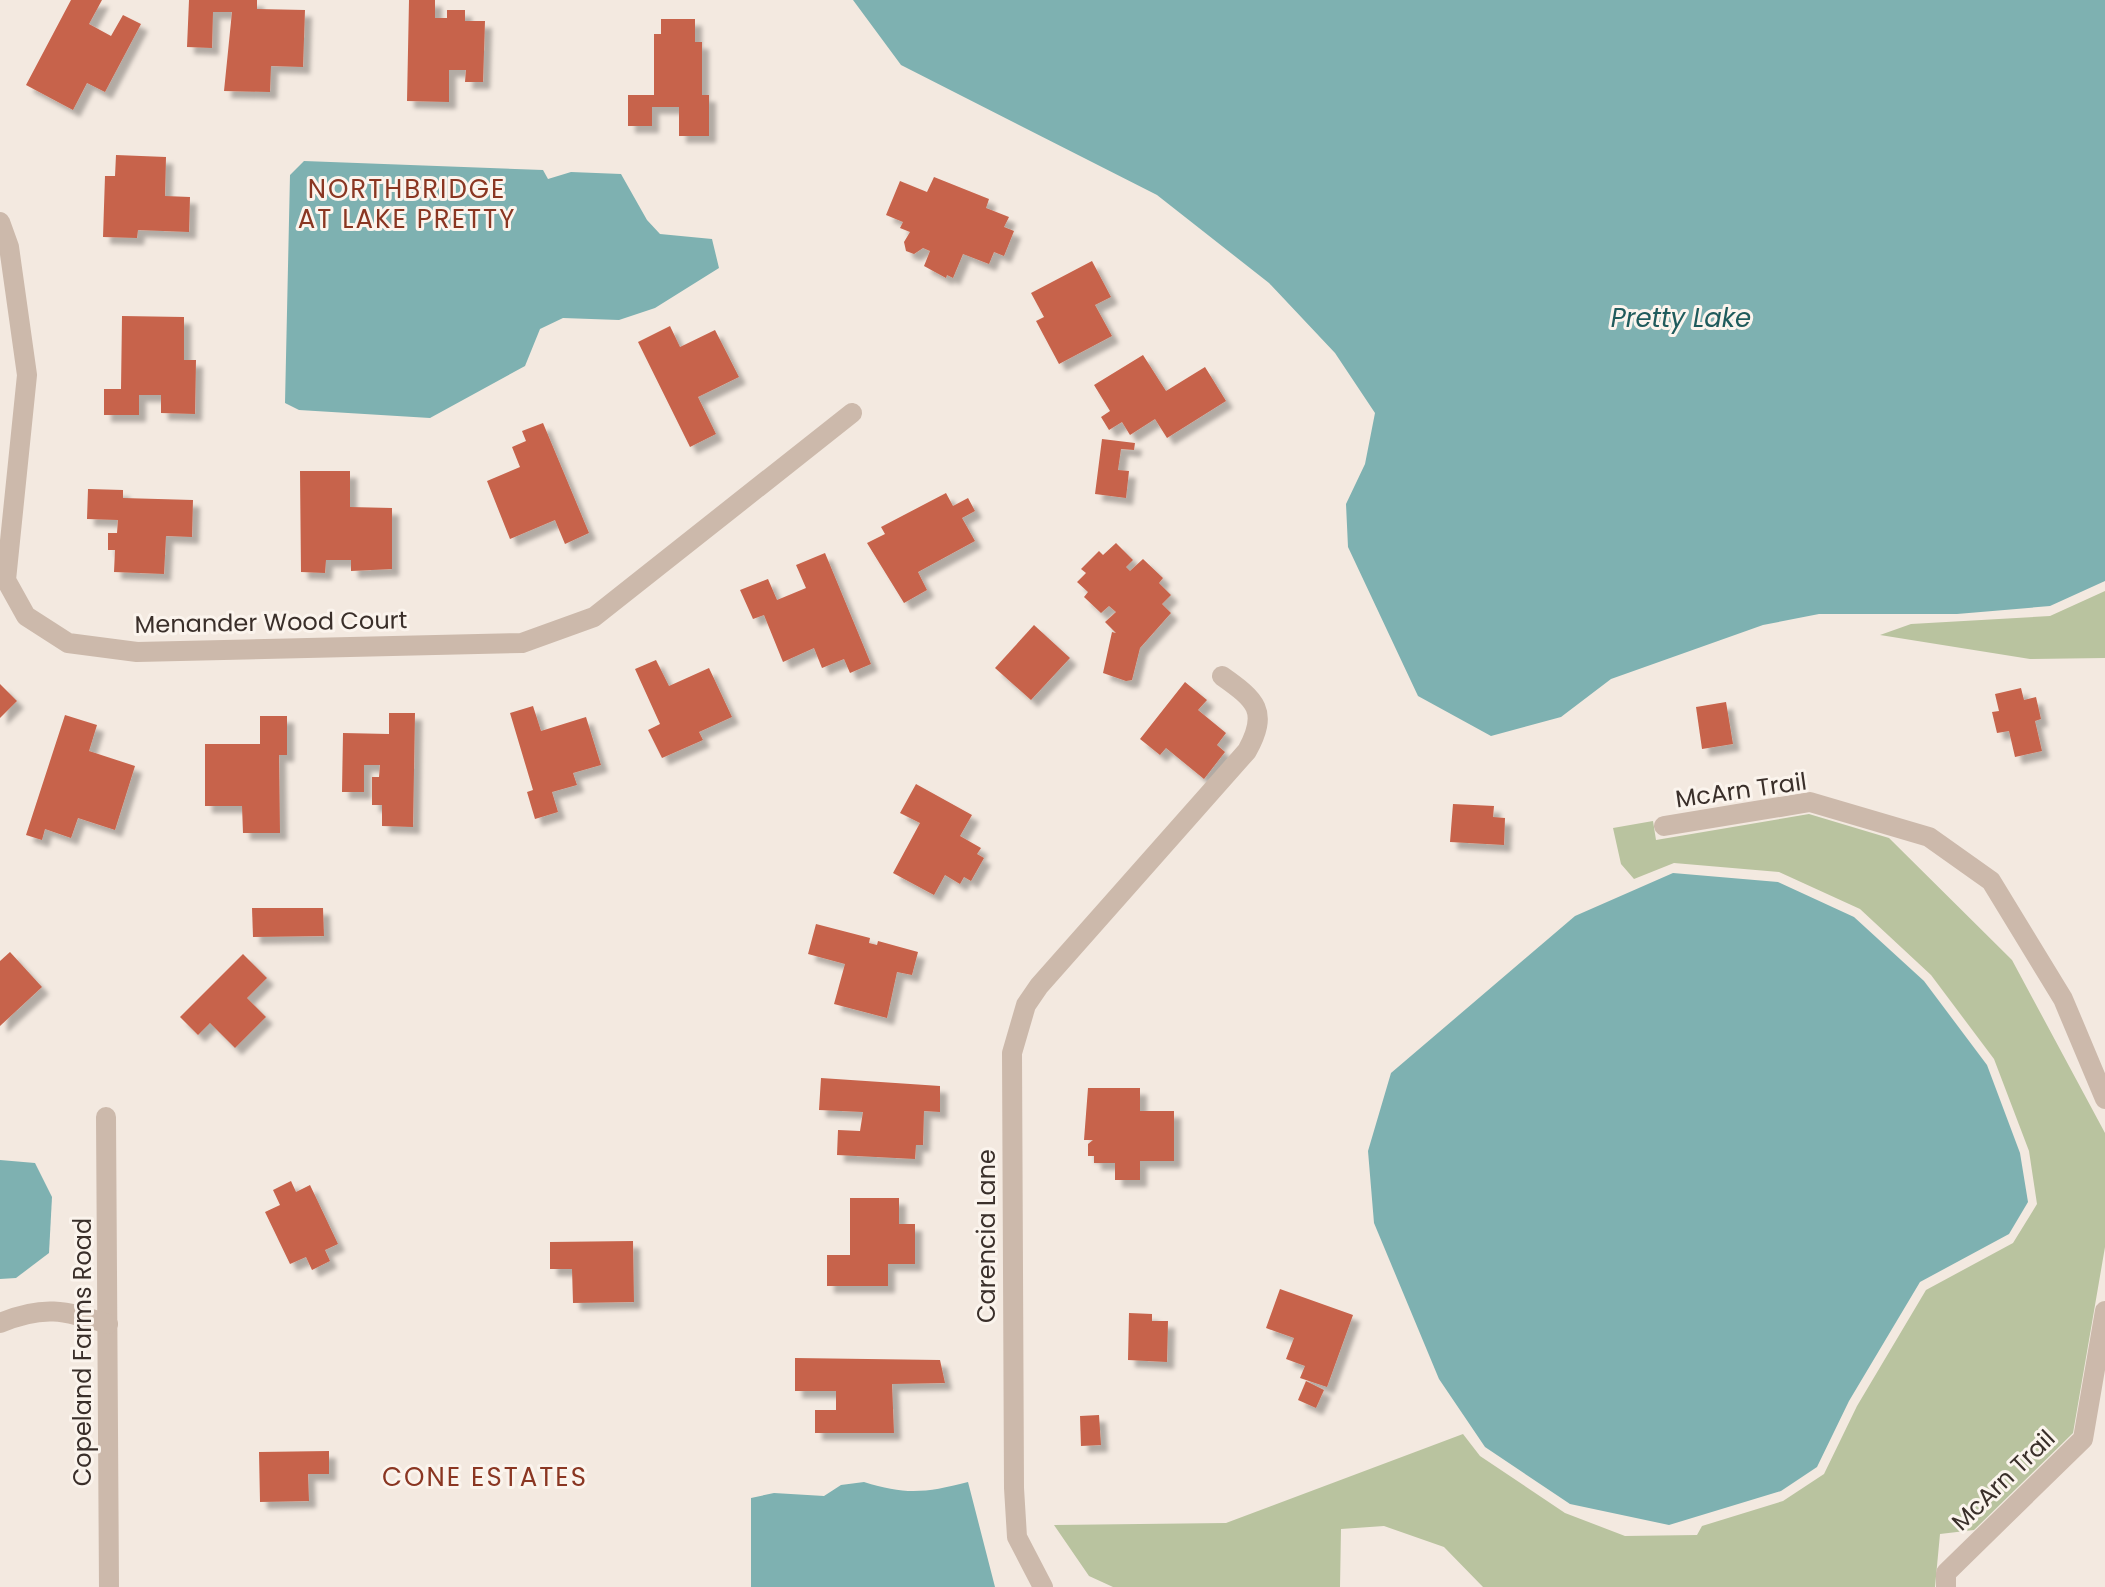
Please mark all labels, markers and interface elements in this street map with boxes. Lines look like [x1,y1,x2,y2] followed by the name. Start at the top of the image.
[298,171,516,237] district label: NORTHBRIDGE AT LAKE PRETTY
[1611,300,1751,336] water label: Pretty Lake
[134,603,408,641] street label: Menander Wood Court
[1673,764,1809,816] street label: McArn Trail
[970,1149,1003,1323] street label: Carencia Lane
[66,1218,99,1486] street label: Copeland Farms Road
[1944,1422,2062,1538] street label: McArn Trail
[382,1459,588,1495] district label: CONE ESTATES

